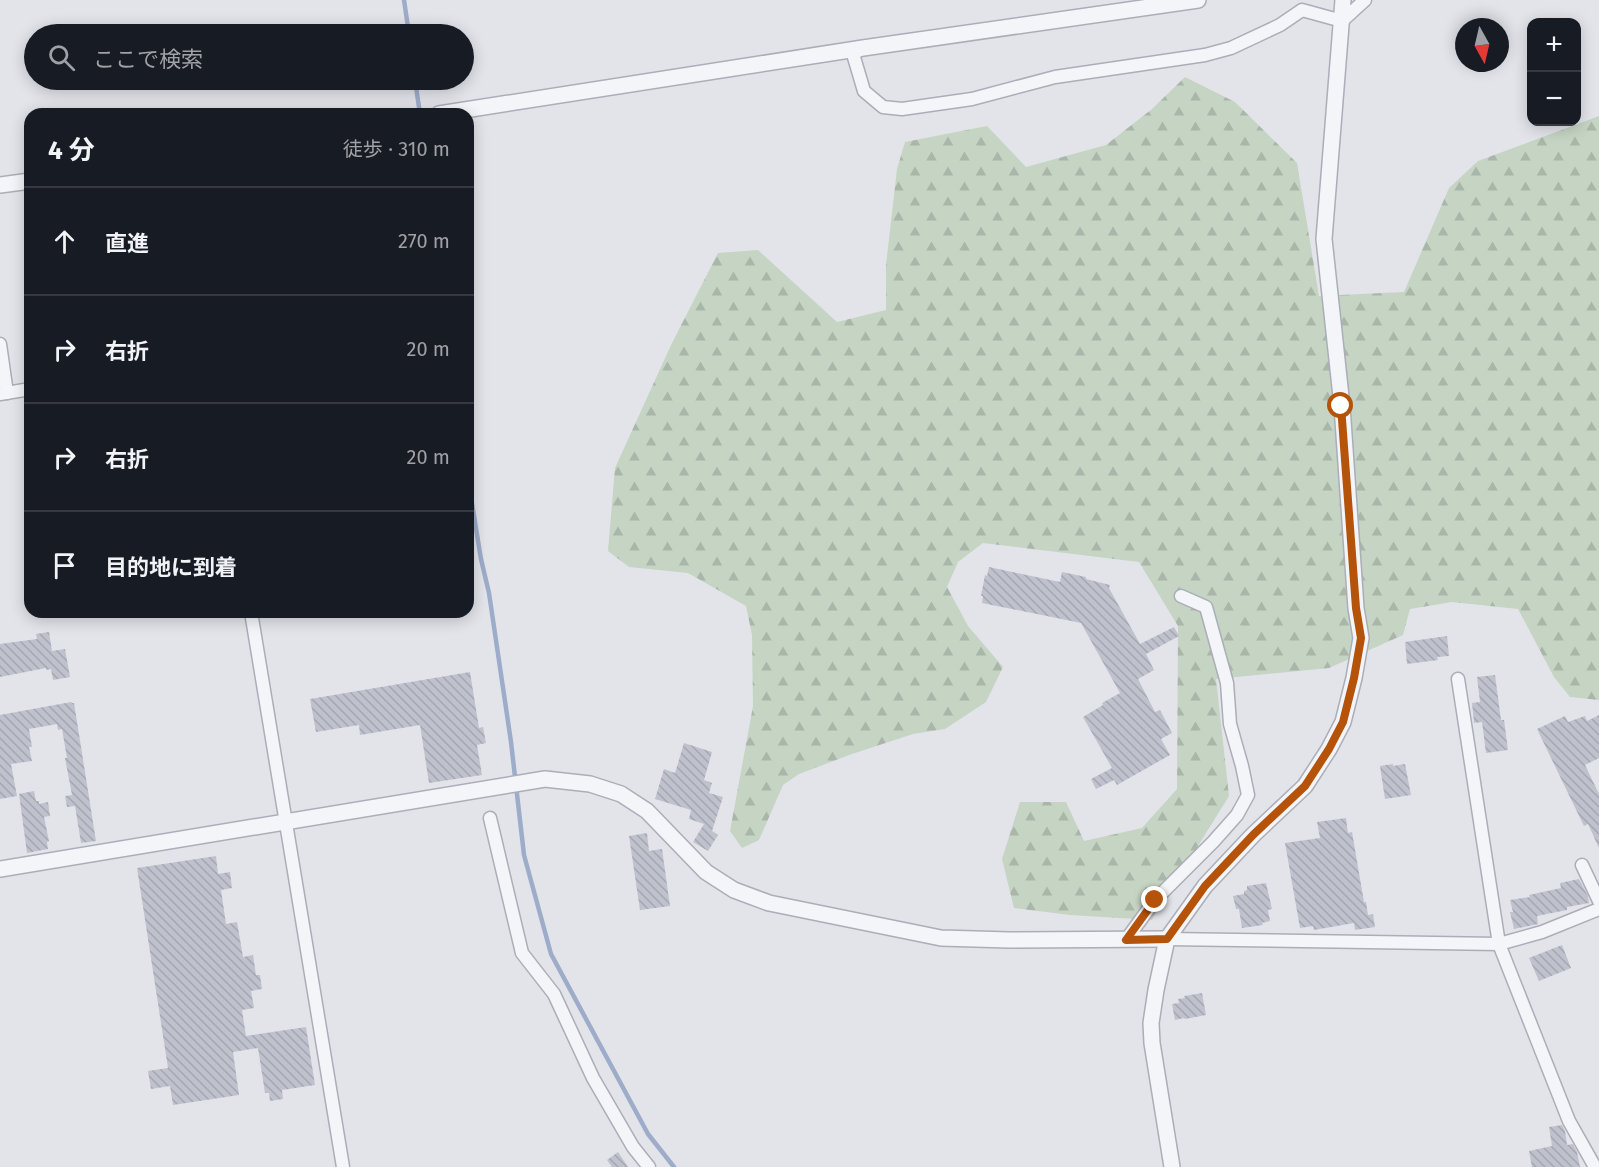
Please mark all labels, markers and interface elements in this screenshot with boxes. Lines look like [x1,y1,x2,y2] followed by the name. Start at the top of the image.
[1455,18,1509,72] north arrow
[1527,18,1581,126] map controls
[1527,18,1581,72] button: +
[24,24,474,90] search box
[45,41,78,74] icon: search
[93,46,203,73] text: ここで検索
[1527,72,1581,126] button: −
[48,135,95,166] text: 4 分
[343,137,450,161] text: 徒歩 · 310 m
[48,225,81,258] icon: ahead
[398,229,450,253] text: 270 m
[105,230,149,257] text: 直進
[48,333,81,366] icon: right
[407,337,450,361] text: 20 m
[105,338,149,365] text: 右折
[1327,392,1353,418] route start
[48,441,81,474] icon: right
[407,445,450,469] text: 20 m
[105,446,149,473] text: 右折
[48,549,81,582] icon: arrive
[105,554,237,581] text: 目的地に到着
[1141,886,1167,912] route end

